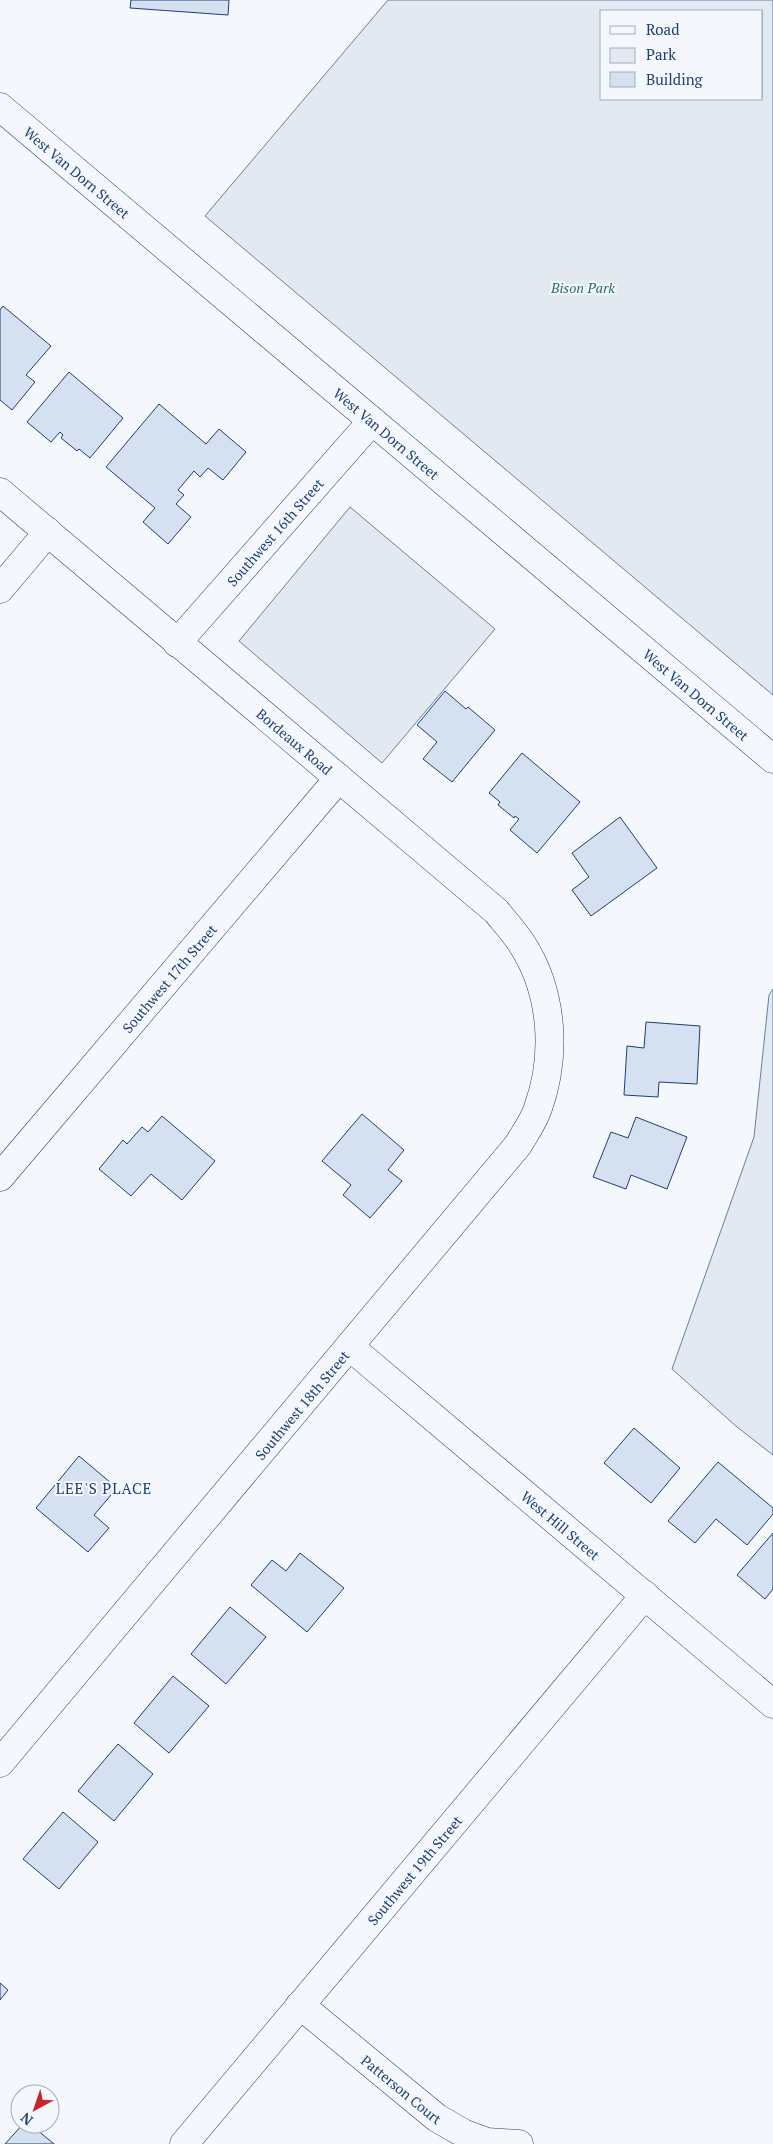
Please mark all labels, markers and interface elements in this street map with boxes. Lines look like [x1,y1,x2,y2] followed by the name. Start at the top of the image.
[600,10,763,100] legend
[646,19,679,39] text: Road
[646,44,676,64] text: Park
[646,69,704,89] text: Building
[20,122,135,223] street label: West Van Dorn Street
[550,278,615,297] park label: Bison Park
[330,383,444,484] street label: West Van Dorn Street
[222,473,328,590] street label: Southwest 16th Street
[639,644,754,745] street label: West Van Dorn Street
[253,704,337,779] street label: Bordeaux Road
[117,919,221,1036] street label: Southwest 17th Street
[251,1346,354,1464] street label: Southwest 18th Street
[56,1478,152,1498] district label: LEE'S PLACE
[518,1486,605,1564] street label: West Hill Street
[363,1810,466,1929] street label: Southwest 19th Street
[358,2050,446,2129] street label: Patterson Court
[10,2084,60,2134] north arrow
[16,2108,36,2130] text: N

